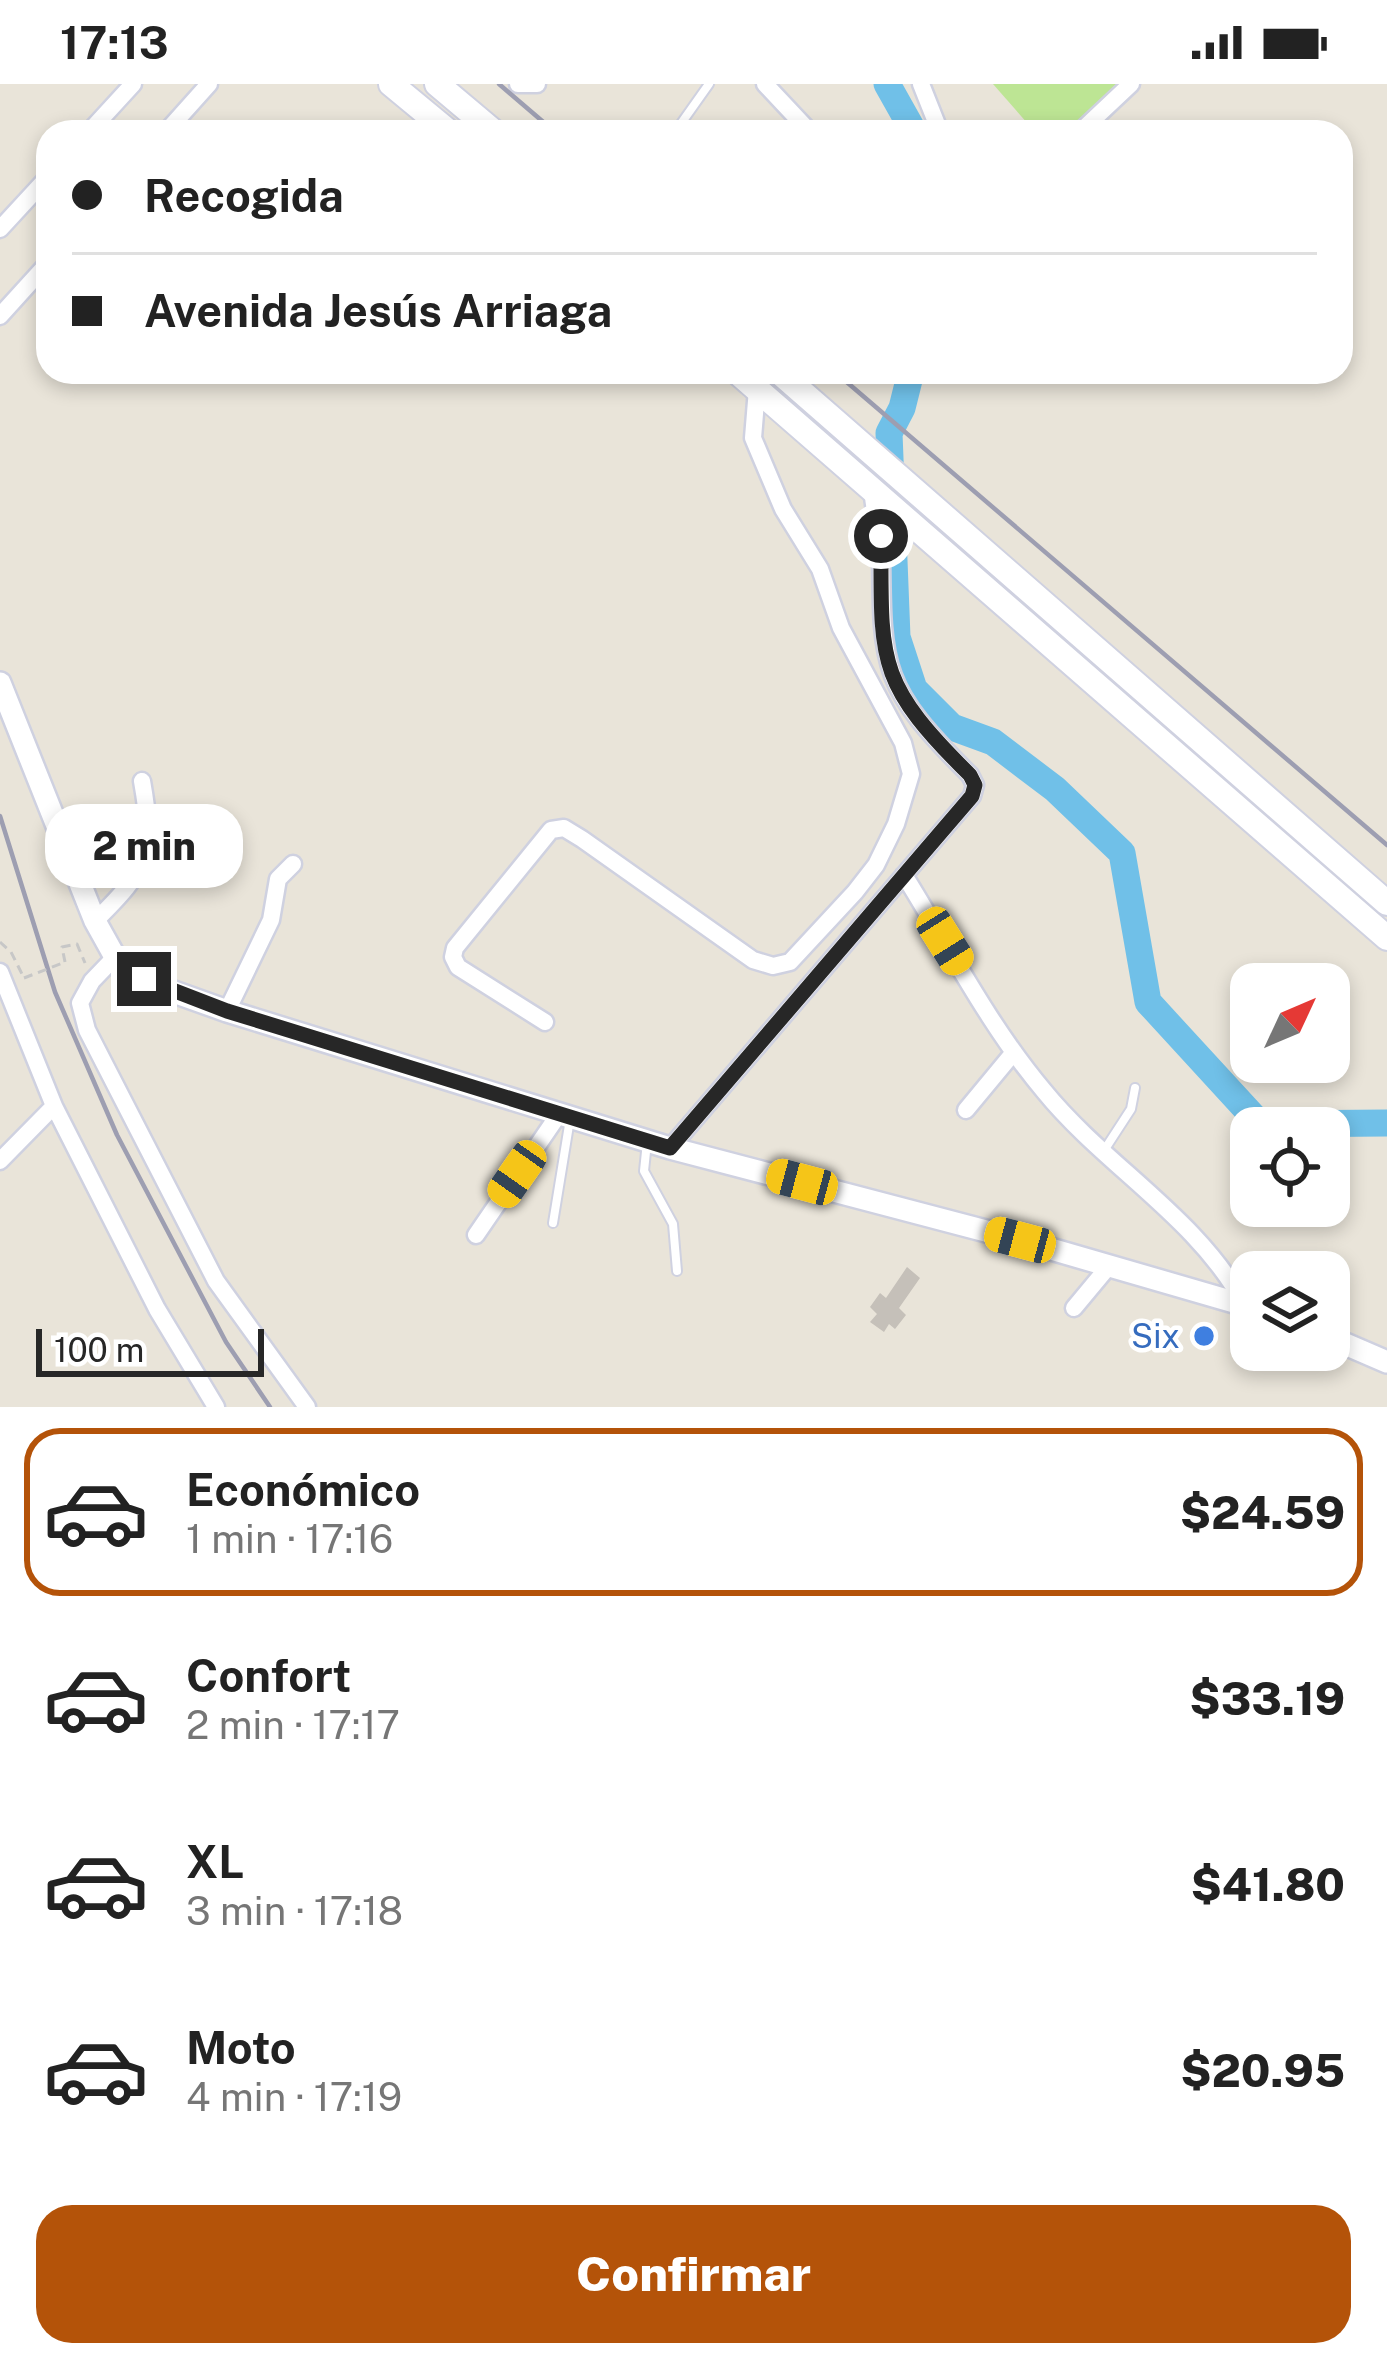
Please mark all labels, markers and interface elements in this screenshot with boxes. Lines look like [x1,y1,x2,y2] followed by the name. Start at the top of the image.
[60,16,169,69] text: 17:13
[144,169,344,222] text: Recogida
[144,284,612,337] text: Avenida Jesús Arriaga
[854,509,908,563] route start
[45,805,243,889] callout: 2 min
[92,823,196,869] text: 2 min
[911,901,979,981] car
[117,952,171,1006] route end
[1230,963,1350,1083] north arrow
[1230,963,1350,1371] map controls
[1230,1107,1350,1227] button: locate
[482,1134,552,1214] car
[763,1155,841,1209] car
[981,1213,1059,1267] car
[1230,1251,1350,1371] button: layers
[1131,1317,1180,1355] place label: Six
[36,1323,264,1376] scale bar
[1191,1323,1217,1349] marker: Six
[54,1331,144,1369] text: 100 m
[42,1458,150,1566] icon: car
[186,1463,420,1516] text: Económico
[1180,1486,1345,1539] text: $24.59
[186,1516,393,1562] text: 1 min · 17:16
[42,1644,150,1752] icon: car
[186,1649,351,1702] text: Confort
[1190,1672,1345,1725] text: $33.19
[186,1702,400,1748] text: 2 min · 17:17
[42,1830,150,1938] icon: car
[186,1835,244,1888] text: XL
[1191,1858,1345,1911] text: $41.80
[186,1888,403,1934] text: 3 min · 17:18
[42,2016,150,2124] icon: car
[186,2021,296,2074] text: Moto
[1180,2044,1345,2097] text: $20.95
[186,2074,402,2120] text: 4 min · 17:19
[36,2205,1351,2343] button: Confirmar

